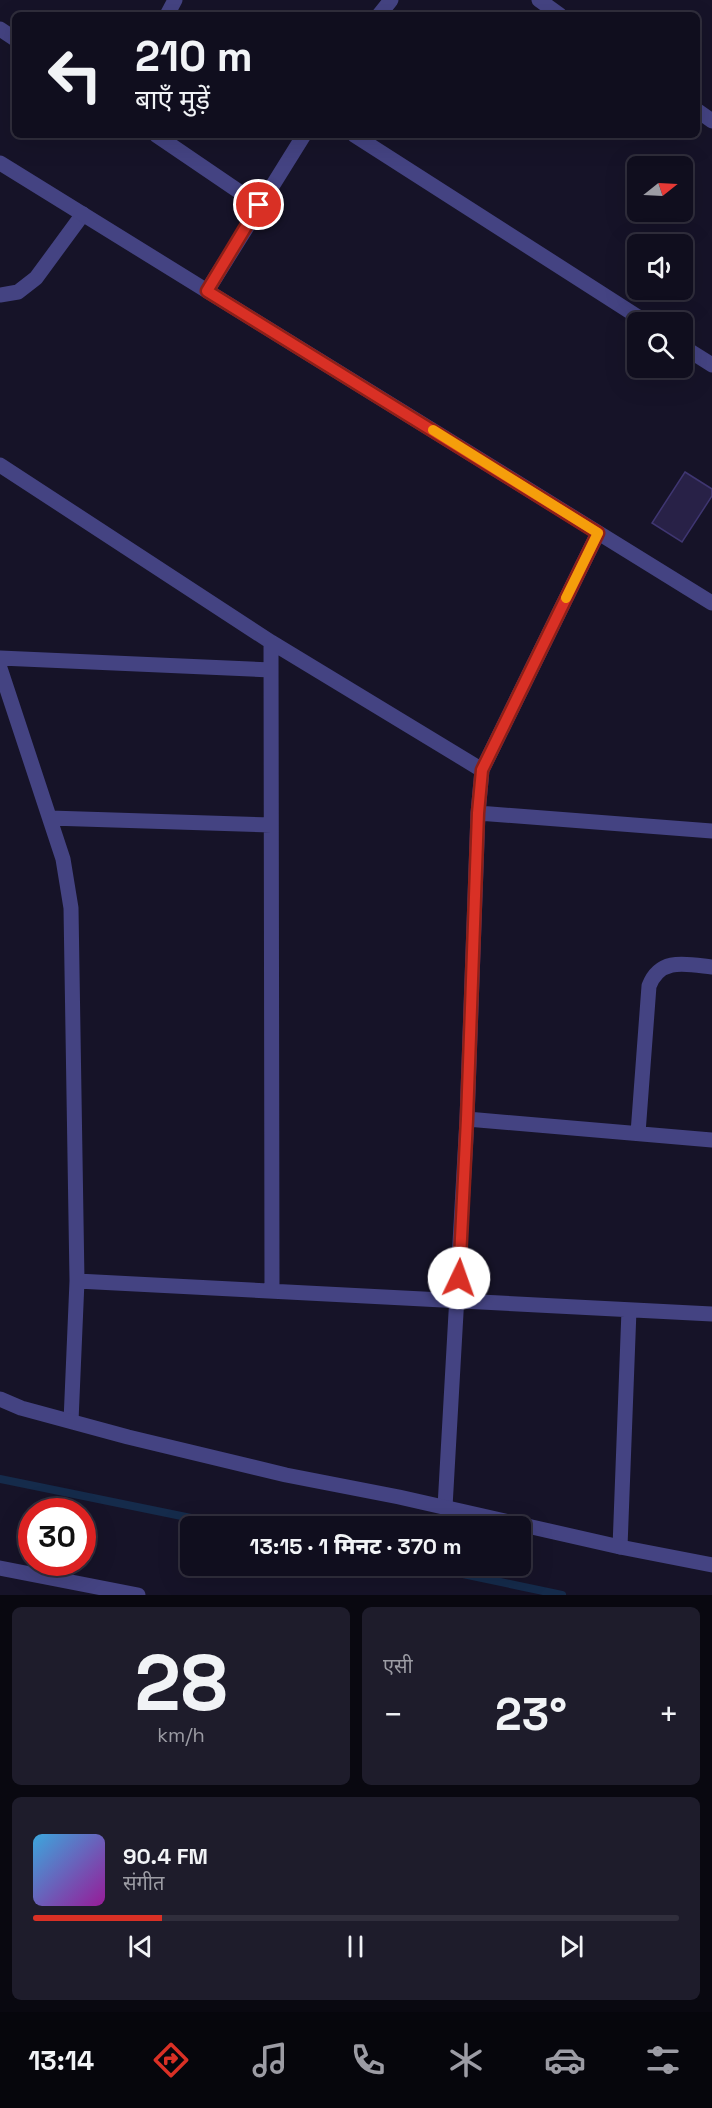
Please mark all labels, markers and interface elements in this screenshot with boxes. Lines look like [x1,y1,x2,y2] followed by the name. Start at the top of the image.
[135,30,253,83] text: 210 m
[36,36,114,114] icon: left
[135,82,210,117] text: बाएँ मुड़ें
[627,156,693,222] north arrow
[627,156,693,378] map controls
[233,179,284,230] pin
[242,188,275,221] icon: arrive
[627,234,693,300] button: sound
[627,312,693,378] button: search
[427,1246,491,1310] position arrow
[18,1498,96,1576] speed limit sign: 30
[250,1532,461,1560] text: 13:15 · 1 मिनट · 370 m
[134,1633,228,1733] text: 28
[383,1653,413,1679] text: एसी
[495,1686,567,1743] text: 23°
[383,1694,403,1736] text: −
[659,1694,679,1736] text: +
[157,1722,205,1748] text: km/h
[123,1842,208,1870] text: 90.4 FM
[123,1870,164,1896] text: संगीत
[124,1930,157,1963] icon: previous
[339,1930,372,1963] icon: pause
[555,1930,588,1963] icon: next
[150,2039,192,2081] icon: directions
[249,2039,291,2081] icon: music
[347,2039,389,2081] icon: phone
[445,2039,487,2081] icon: climate
[544,2039,586,2081] icon: car
[642,2039,684,2081] icon: filters
[28,2043,94,2078] text: 13:14

